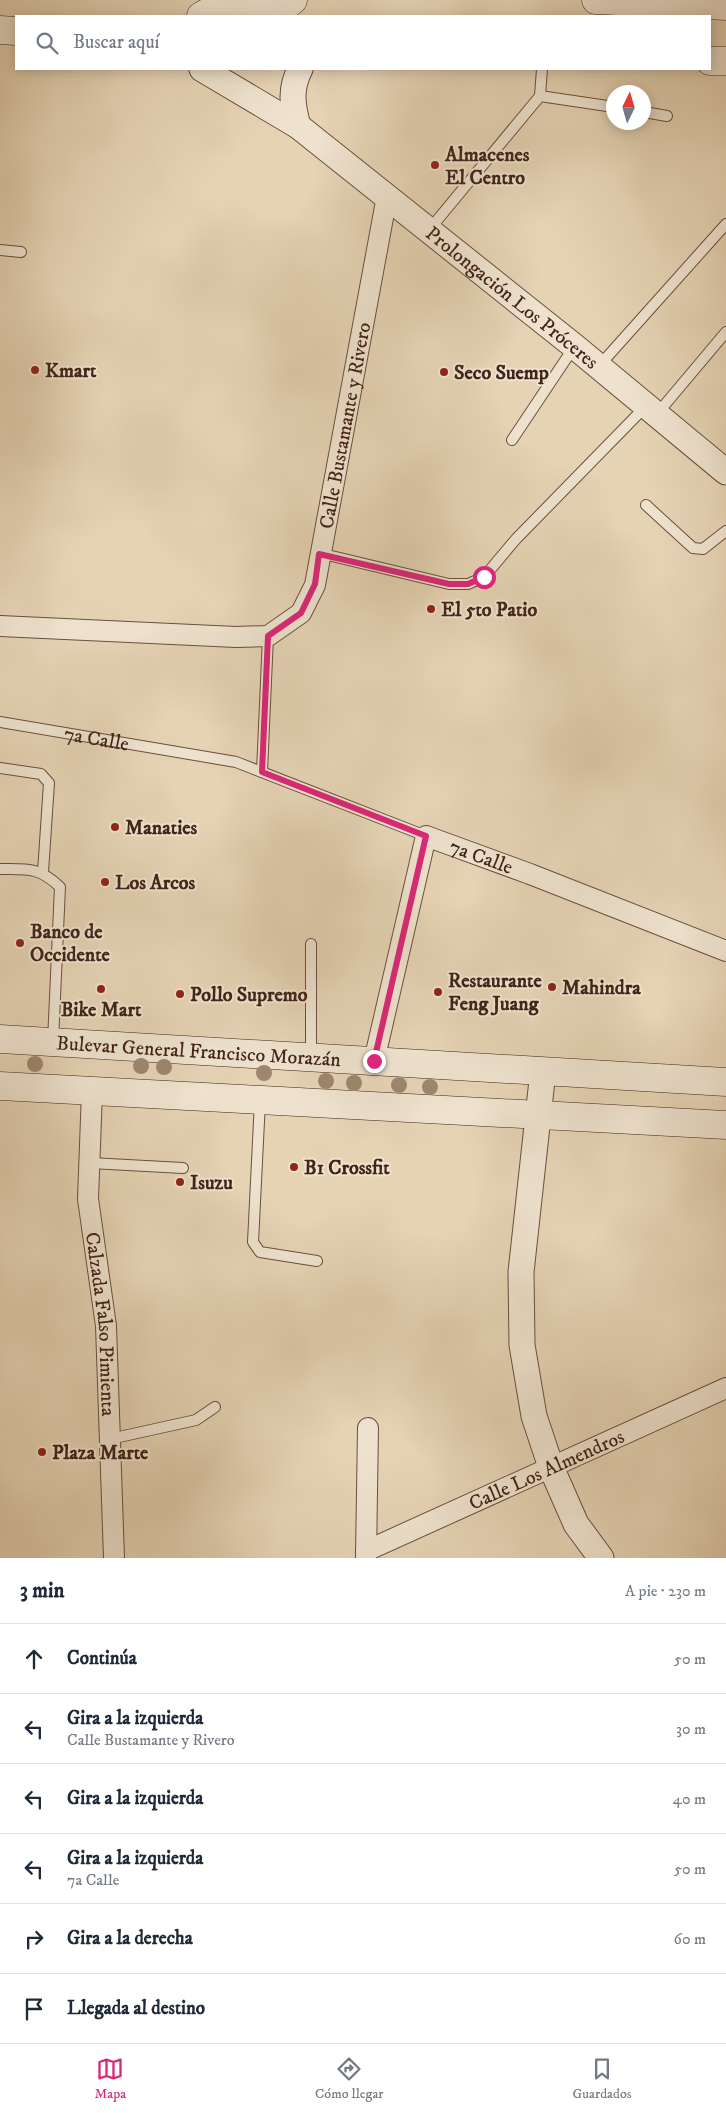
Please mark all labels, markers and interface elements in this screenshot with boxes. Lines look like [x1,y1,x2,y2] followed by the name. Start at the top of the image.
[15,15,711,70] search box
[33,29,61,57] icon: search
[73,31,159,54] text: Buscar aquí
[606,85,651,130] north arrow
[444,143,530,191] place label: Almacenes El Centro
[429,159,441,171] marker: Almacenes El Centro
[420,222,603,375] street label: Prolongación Los Próceres
[315,320,377,531] street label: Calle Bustamante y Rivero
[45,359,97,384] place label: Kmart
[454,361,549,386] place label: Seco Suemp
[29,364,41,376] marker: Kmart
[438,366,450,378] marker: Seco Suemp
[473,566,496,589] route start
[441,598,537,623] place label: El 5to Patio
[425,603,437,615] marker: El 5to Patio
[62,722,131,758] street label: 7a Calle
[125,816,198,841] place label: Manaties
[109,821,121,833] marker: Manaties
[446,835,516,881] street label: 7a Calle
[115,871,196,896] place label: Los Arcos
[99,876,111,888] marker: Los Arcos
[30,920,111,968] place label: Banco de Occidente
[14,937,26,949] marker: Banco de Occidente
[448,969,542,1017] place label: Restaurante Feng Juang
[562,976,641,1001] place label: Mahindra
[546,981,558,993] marker: Mahindra
[95,983,107,995] marker: Bike Mart
[190,983,308,1008] place label: Pollo Supremo
[432,986,444,998] marker: Restaurante Feng Juang
[174,988,186,1000] marker: Pollo Supremo
[61,998,142,1023] place label: Bike Mart
[56,1031,342,1073] street label: Bulevar General Francisco Morazán
[363,1050,386,1073] route end
[304,1156,390,1181] place label: B1 Crossfit
[288,1161,300,1173] marker: B1 Crossfit
[190,1171,233,1196] place label: Isuzu
[174,1176,186,1188] marker: Isuzu
[79,1230,120,1417] street label: Calzada Falso Pimienta
[465,1425,629,1517] street label: Calle Los Almendros
[52,1441,149,1466] place label: Plaza Marte
[36,1446,48,1458] marker: Plaza Marte
[20,1578,65,1604] text: 3 min
[625,1581,706,1601] text: A pie · 230 m
[20,1645,48,1673] icon: ahead
[67,1647,137,1670] text: Continúa
[674,1649,706,1669] text: 50 m
[67,1707,203,1730] text: Gira a la izquierda
[20,1715,48,1743] icon: left
[676,1719,706,1739] text: 30 m
[67,1730,235,1750] text: Calle Bustamante y Rivero
[20,1785,48,1813] icon: left
[67,1787,203,1810] text: Gira a la izquierda
[673,1789,706,1809] text: 40 m
[67,1847,203,1870] text: Gira a la izquierda
[20,1855,48,1883] icon: left
[674,1859,706,1879] text: 50 m
[67,1870,119,1890] text: 7a Calle
[20,1925,48,1953] icon: right
[67,1927,193,1950] text: Gira a la derecha
[674,1929,706,1949] text: 60 m
[20,1995,48,2023] icon: arrive
[67,1997,205,2020] text: Llegada al destino
[94,2055,126,2103] tab: Mapa
[315,2055,384,2103] tab: Cómo llegar
[572,2055,632,2103] tab: Guardados

